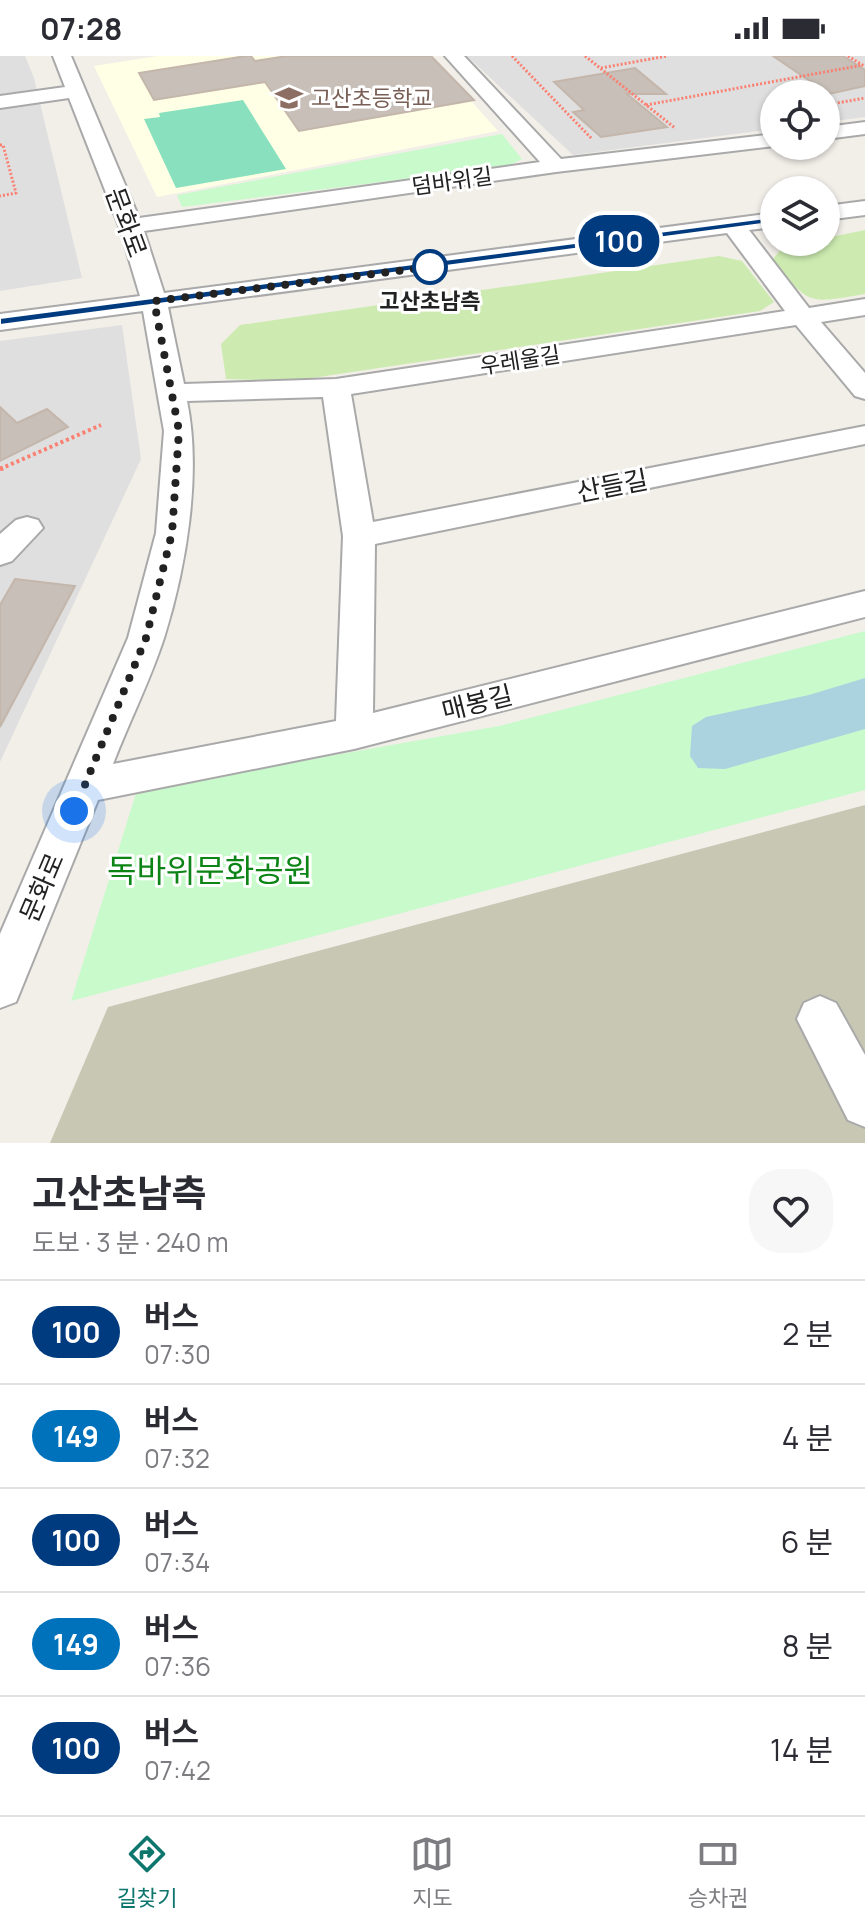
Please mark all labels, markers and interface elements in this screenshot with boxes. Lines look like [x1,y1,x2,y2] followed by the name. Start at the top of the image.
[40,8,122,49] text: 07:28
[760,80,840,256] map controls
[760,80,840,160] button: locate
[274,83,304,113] school or university icon: 고산초등학교
[311,83,432,113] place label: 고산초등학교
[410,161,494,201] street label: 덤바위길
[760,176,840,256] button: layers
[98,182,156,262] street label: 문화로
[573,215,665,267] line badge: 100
[594,222,644,260] text: 100
[413,250,447,284] marker: 고산초남측
[379,286,481,316] place label: 고산초남측
[478,339,562,381] street label: 우레울길
[573,460,651,510] street label: 산들길
[438,676,516,728] street label: 매봉길
[54,791,94,831] your location
[10,847,72,927] street label: 문화로
[107,848,313,892] park label: 독바위문화공원
[32,1166,207,1218] text: 고산초남측
[749,1169,833,1253] button: heart
[32,1224,229,1260] text: 도보 · 3 분 · 240 m
[144,1295,199,1336] text: 버스
[51,1313,101,1351] text: 100
[782,1313,833,1354] text: 2 분
[144,1336,211,1372] text: 07:30
[144,1399,199,1440] text: 버스
[53,1417,99,1455] text: 149
[782,1417,833,1458] text: 4 분
[144,1440,210,1476] text: 07:32
[144,1503,199,1544] text: 버스
[51,1521,101,1559] text: 100
[781,1521,833,1562] text: 6 분
[144,1544,210,1580] text: 07:34
[144,1607,199,1648] text: 버스
[53,1625,99,1663] text: 149
[782,1625,833,1666] text: 8 분
[144,1648,211,1684] text: 07:36
[144,1711,199,1752] text: 버스
[51,1729,101,1767] text: 100
[770,1729,833,1770] text: 14 분
[144,1752,211,1788] text: 07:42
[117,1832,177,1913] tab: 길찾기
[410,1832,454,1913] tab: 지도
[688,1832,748,1913] tab: 승차권

